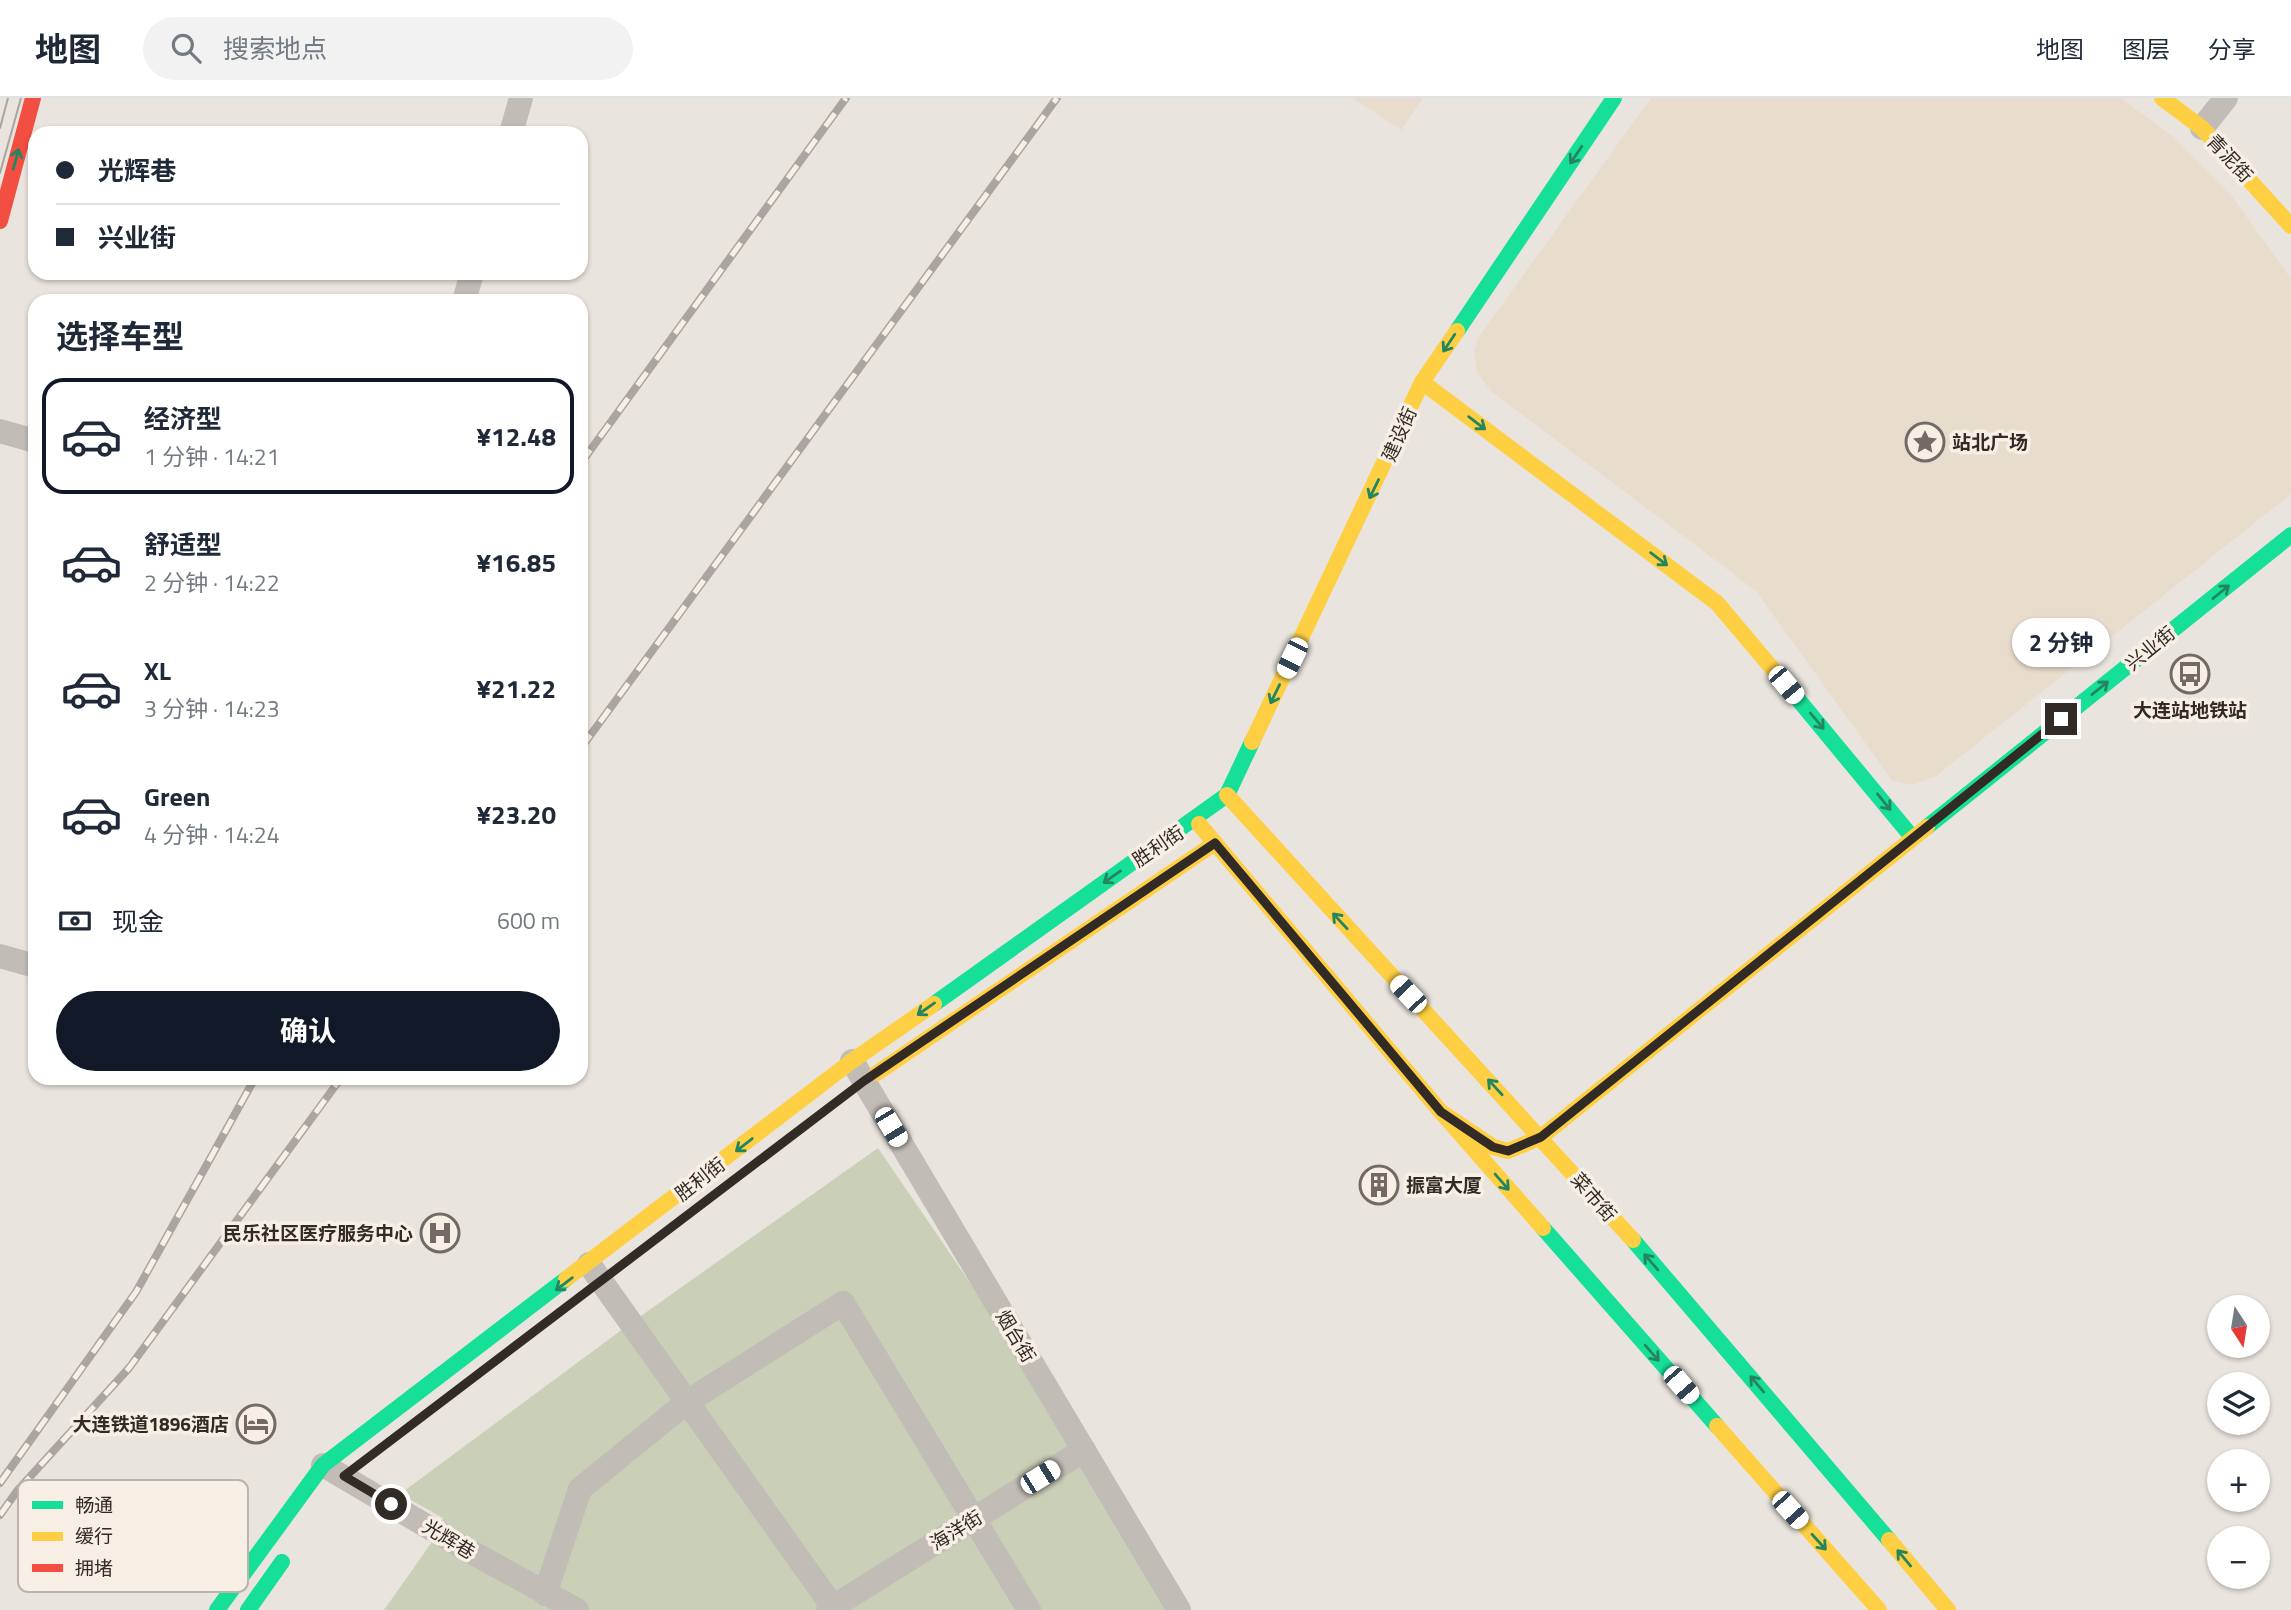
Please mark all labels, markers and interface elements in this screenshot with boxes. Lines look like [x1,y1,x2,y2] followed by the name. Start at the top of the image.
[143,17,633,80] search box
[35,24,101,74] text: 地图
[167,29,205,67] icon: search
[223,29,327,68] text: 搜索地点
[2036,31,2084,67] text: 地图
[2122,31,2170,67] text: 图层
[2208,31,2256,67] text: 分享
[2200,127,2260,188] street label: 青泥街
[1569,145,1584,164] one-way arrow
[11,149,24,171] one-way arrow
[98,151,176,190] text: 光辉巷
[98,218,176,257] text: 兴业街
[56,312,184,360] text: 选择车型
[1442,333,1456,352] one-way arrow
[144,399,222,438] text: 经济型
[1374,402,1423,466] street label: 建设街
[60,405,123,468] icon: car
[1467,415,1486,430] one-way arrow
[477,417,556,456] text: ¥12.48
[1904,421,1946,463] place icon: 站北广场
[1952,427,2028,456] place label: 站北广场
[144,439,280,474] text: 1 分钟 · 14:21
[1366,478,1380,499] one-way arrow
[144,525,222,564] text: 舒适型
[60,531,123,594] icon: car
[477,543,556,582] text: ¥16.85
[1649,552,1668,567] one-way arrow
[144,565,280,600] text: 2 分钟 · 14:22
[2211,584,2229,599] one-way arrow
[2012,618,2110,666] callout: 2 分钟
[2118,618,2181,677] street label: 兴业街
[2029,625,2093,660] text: 2 分钟
[1274,635,1311,681] car
[144,651,171,690] text: XL
[2169,653,2211,695] bus stop icon: 大连站地铁站
[60,657,123,720] icon: car
[1765,662,1808,708] car
[477,669,556,708] text: ¥21.22
[2090,680,2108,696] one-way arrow
[1268,683,1281,704] one-way arrow
[144,691,280,726] text: 3 分钟 · 14:23
[2133,695,2247,724] place label: 大连站地铁站
[2045,703,2077,735] route end
[1809,712,1825,730] one-way arrow
[144,777,210,816] text: Green
[60,783,123,846] icon: car
[1876,792,1892,810] one-way arrow
[477,795,556,834] text: ¥23.20
[144,817,280,852] text: 4 分钟 · 14:24
[1126,818,1189,874] street label: 胜利街
[1103,870,1122,884] one-way arrow
[56,902,94,940] icon: cash
[112,902,164,941] text: 现金
[497,903,560,938] text: 600 m
[1331,913,1348,930] one-way arrow
[1386,971,1431,1017] car
[56,991,560,1071] button: 确认
[917,1002,936,1016] one-way arrow
[1486,1079,1503,1096] one-way arrow
[872,1104,911,1150] car
[735,1137,753,1152] one-way arrow
[668,1150,731,1208] street label: 胜利街
[1358,1164,1400,1206] building icon: 振富大厦
[1565,1166,1624,1228] street label: 菜市街
[1406,1170,1482,1199] place label: 振富大厦
[1494,1173,1510,1191] one-way arrow
[419,1212,461,1254] hospital icon: 民乐社区医疗服务中心
[223,1218,413,1247] place label: 民乐社区医疗服务中心
[1643,1253,1659,1271] one-way arrow
[555,1276,573,1291] one-way arrow
[2207,1295,2270,1358] north arrow
[2207,1295,2270,1589] map controls
[989,1304,1044,1368] street label: 烟台街
[1644,1344,1660,1362] one-way arrow
[1660,1362,1703,1408] car
[2207,1372,2270,1435] button: layers
[1749,1376,1765,1394] one-way arrow
[235,1403,277,1445] hotel icon: 大连铁道1896酒店
[72,1409,229,1438] place label: 大连铁道1896酒店
[2207,1449,2270,1512] button: +
[1017,1457,1064,1497] car
[18,1480,248,1592] legend
[1769,1487,1812,1533] car
[375,1488,407,1520] route start
[75,1490,113,1519] text: 畅通
[924,1502,988,1557] street label: 海洋街
[417,1511,481,1566] street label: 光辉巷
[75,1521,113,1550] text: 缓行
[2207,1526,2270,1589] button: −
[1811,1533,1827,1551] one-way arrow
[1896,1549,1912,1567] one-way arrow
[75,1553,113,1582] text: 拥堵

